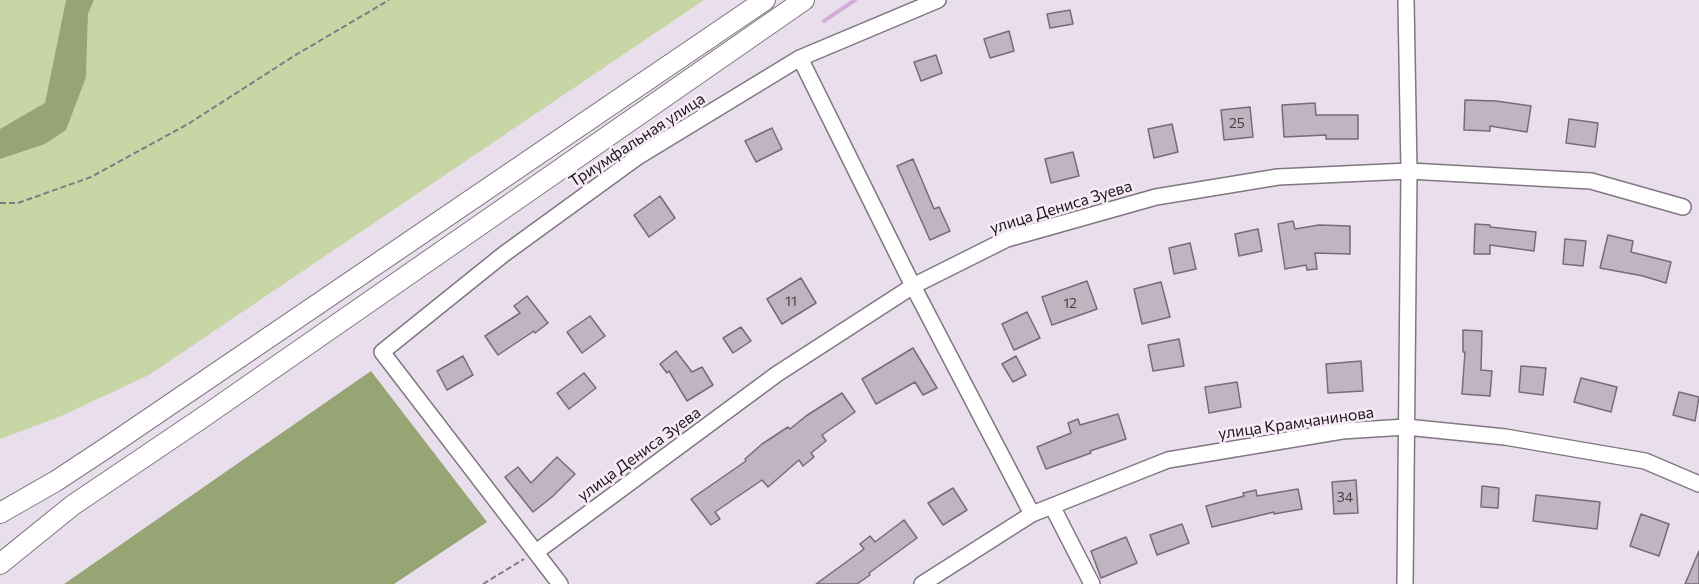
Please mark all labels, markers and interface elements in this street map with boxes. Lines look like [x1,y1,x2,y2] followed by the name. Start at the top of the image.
[565,89,709,191] street label: Триумфальная улица
[1229,115,1245,131] house number: 25
[988,176,1134,238] street label: улица Дениса Зуева
[785,293,797,309] house number: 11
[1063,295,1077,311] house number: 12
[574,403,704,505] street label: улица Дениса Зуева
[1217,403,1375,443] street label: улица Крамчанинова
[1337,489,1353,505] house number: 34

